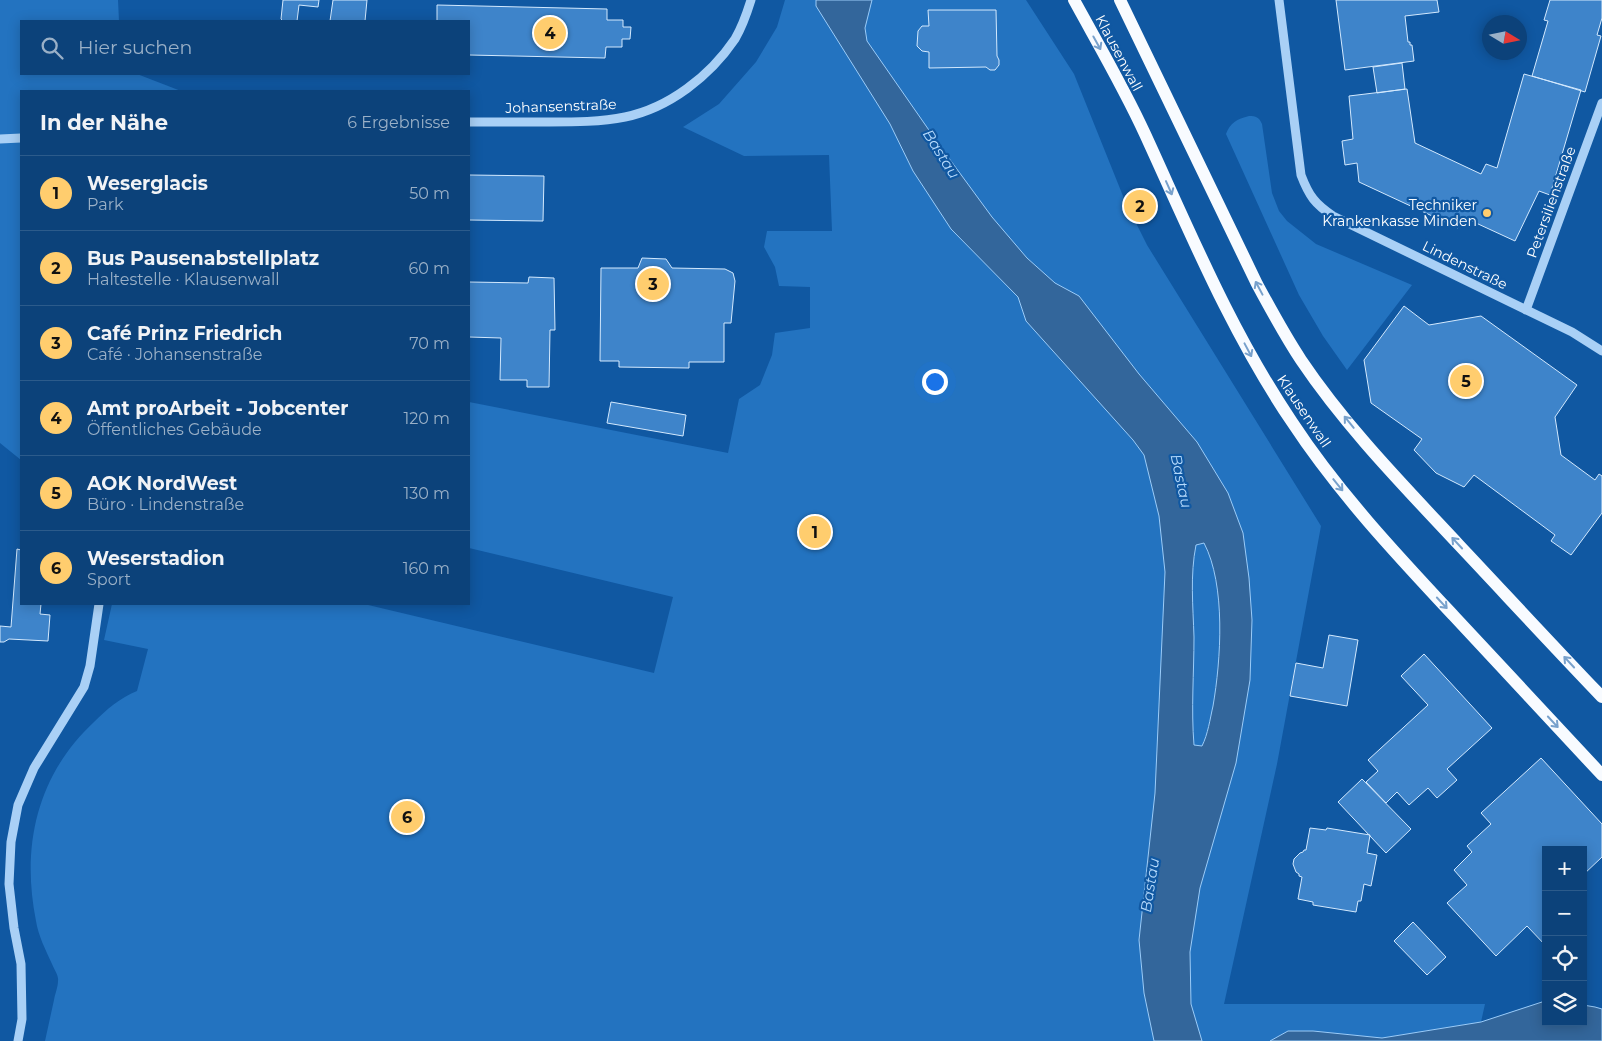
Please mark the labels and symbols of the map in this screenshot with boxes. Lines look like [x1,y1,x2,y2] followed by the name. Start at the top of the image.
[1091,12,1147,94] street label: Klausenwall
[534,14,566,52] pin: 4
[1482,15,1527,60] north arrow
[1093,35,1103,49] one-way arrow
[504,95,617,117] street label: Johansenstraße
[919,125,964,182] water label: Bastau
[1522,144,1580,260] street label: Petersilienstraße
[1164,180,1174,195] one-way arrow
[1124,187,1156,225] pin: 2
[1322,196,1477,230] place label: Techniker Krankenkasse Minden
[1481,207,1493,219] marker: Techniker Krankenkasse Minden
[1419,237,1511,293] street label: Lindenstraße
[637,265,669,303] pin: 3
[1254,280,1264,295] one-way arrow
[1244,342,1253,357] one-way arrow
[1450,362,1482,400] pin: 5
[922,369,948,395] your location
[1273,371,1335,451] street label: Klausenwall
[1344,416,1355,429] one-way arrow
[1166,452,1196,510] water label: Bastau
[1332,478,1343,491] one-way arrow
[799,513,831,551] pin: 1
[1451,537,1463,550] one-way arrow
[1436,597,1448,609] one-way arrow
[1563,655,1575,668] one-way arrow
[1547,716,1559,728] one-way arrow
[391,798,423,836] pin: 6
[1136,856,1163,914] water label: Bastau

